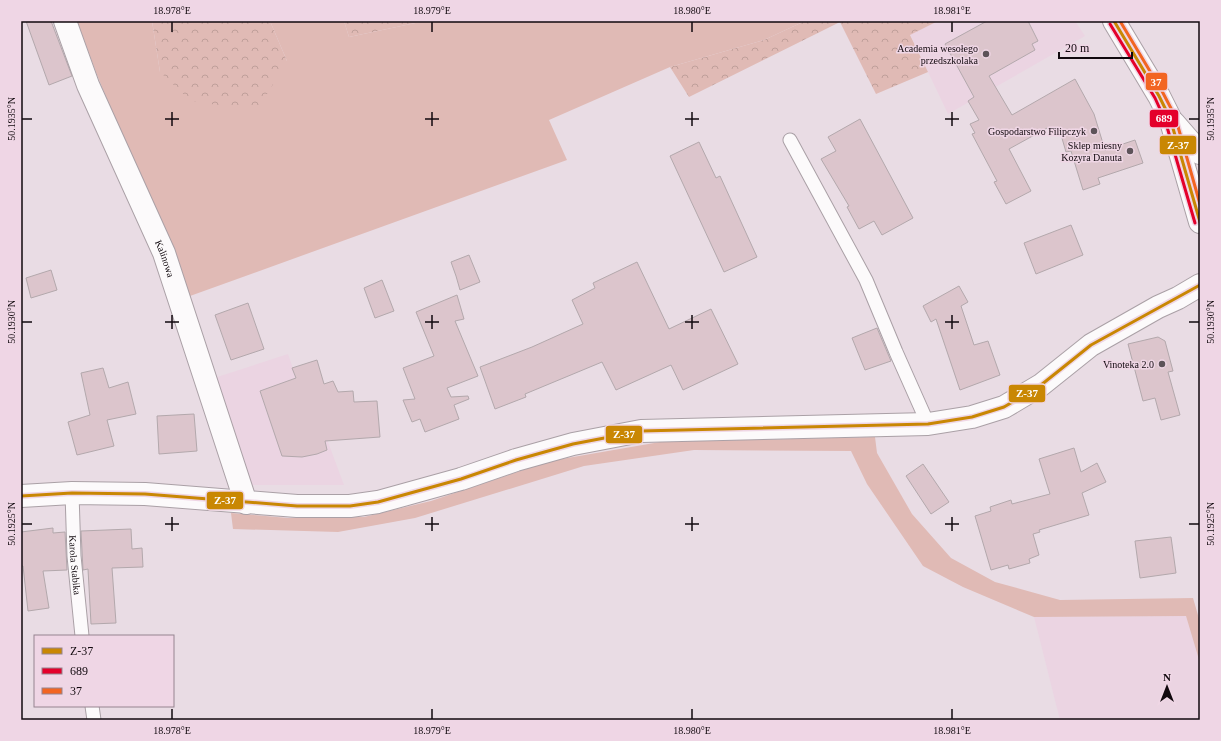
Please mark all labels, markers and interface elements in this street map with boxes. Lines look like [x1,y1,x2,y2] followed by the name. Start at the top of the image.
[153,5,191,16] text: 18.978°E
[413,5,451,16] text: 18.979°E
[673,5,711,16] text: 18.980°E
[933,5,971,16] text: 18.981°E
[1059,34,1132,60] scale bar
[1065,41,1090,55] text: 20 m
[897,43,979,66] place label: Academia wesołego przedszkolaka
[981,49,991,59] marker: Academia wesołego przedszkolaka
[1145,72,1168,91] line badge: 37
[1151,76,1162,88] text: 37
[6,97,17,141] text: 50.1935°N
[1205,97,1216,141] text: 50.1935°N
[1149,109,1179,128] line badge: 689
[1156,112,1173,124] text: 689
[988,126,1086,137] place label: Gospodarstwo Filipczyk
[1089,126,1099,136] marker: Gospodarstwo Filipczyk
[1159,135,1197,155] line badge: Z-37
[1167,139,1190,151] text: Z-37
[1061,140,1123,163] place label: Sklep miesny Kozyra Danuta
[1125,146,1135,156] marker: Sklep miesny Kozyra Danuta
[153,238,177,279] street label: Kalinowa
[6,300,17,344] text: 50.1930°N
[1205,300,1216,344] text: 50.1930°N
[1103,359,1154,370] place label: Vinoteka 2.0
[1157,359,1167,369] marker: Vinoteka 2.0
[1008,384,1046,403] line badge: Z-37
[1016,387,1039,399] text: Z-37
[605,425,643,444] line badge: Z-37
[613,428,636,440] text: Z-37
[206,491,244,510] line badge: Z-37
[214,494,237,506] text: Z-37
[6,502,17,546] text: 50.1925°N
[1205,502,1216,546] text: 50.1925°N
[67,535,83,596] street label: Karola Stabika
[34,635,174,707] legend
[70,644,93,658] text: Z-37
[70,664,88,678] text: 689
[1147,667,1187,707] north arrow
[1163,671,1171,683] text: N
[70,684,82,698] text: 37
[153,725,191,736] text: 18.978°E
[413,725,451,736] text: 18.979°E
[673,725,711,736] text: 18.980°E
[933,725,971,736] text: 18.981°E

